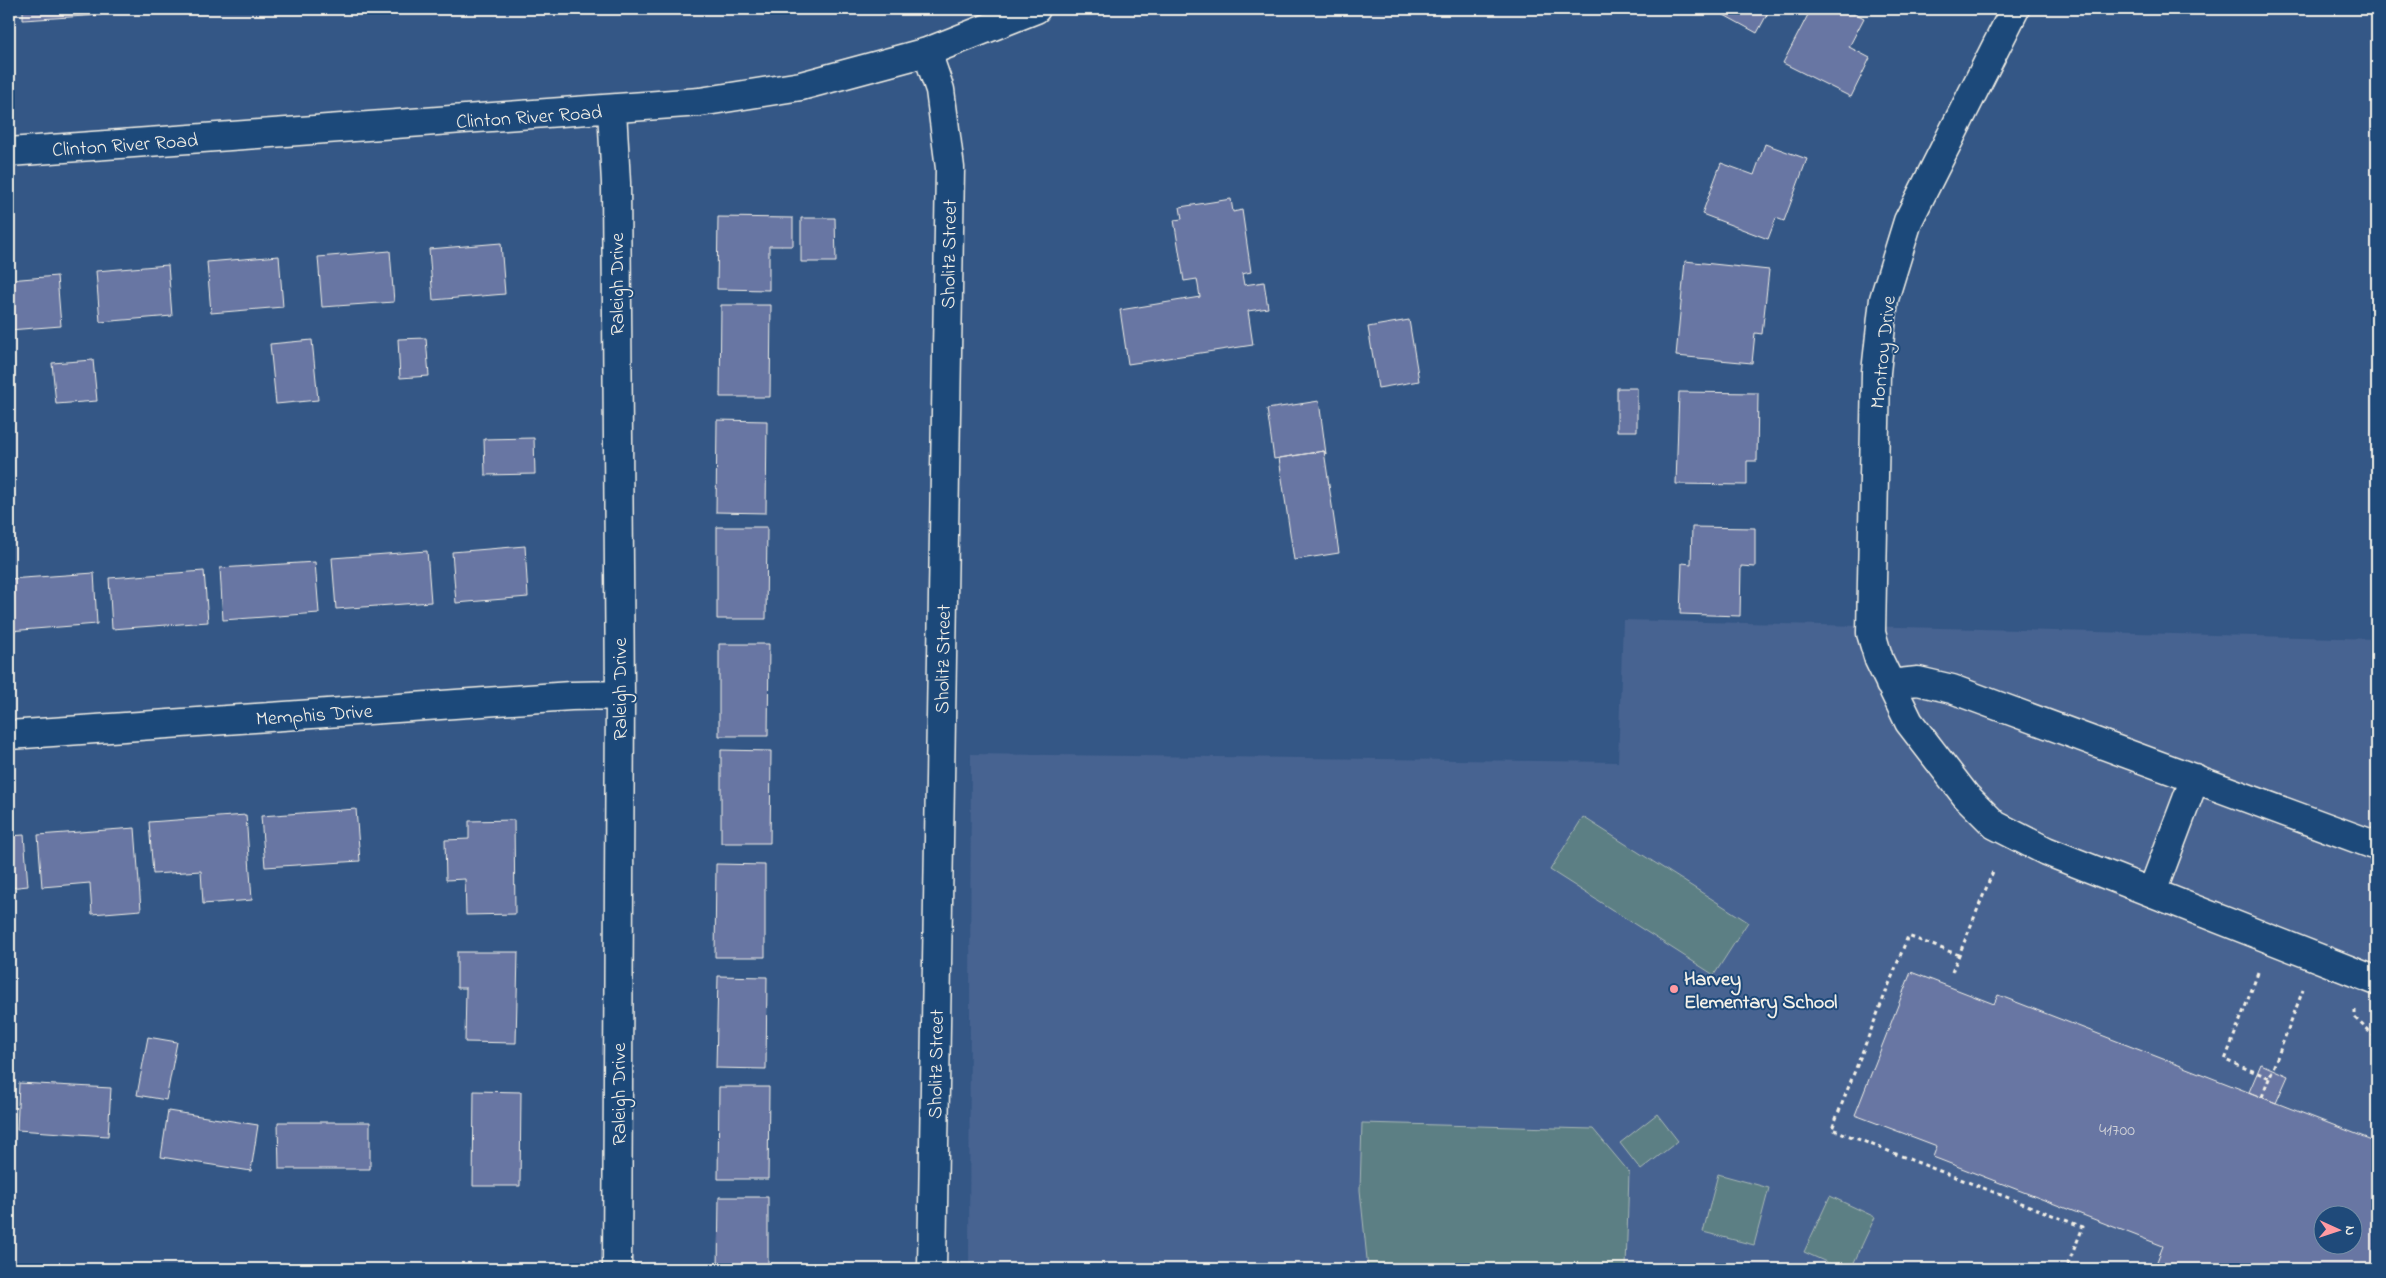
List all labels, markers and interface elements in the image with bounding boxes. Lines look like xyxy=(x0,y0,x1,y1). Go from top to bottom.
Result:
street label: Clinton River Road xyxy=(455,99,603,138)
street label: Clinton River Road xyxy=(51,127,199,166)
street label: Sholitz Street xyxy=(935,199,966,309)
street label: Raleigh Drive xyxy=(604,233,634,335)
street label: Montroy Drive xyxy=(1864,294,1905,410)
street label: Sholitz Street xyxy=(929,604,960,714)
street label: Raleigh Drive xyxy=(607,638,637,740)
street label: Memphis Drive xyxy=(255,698,374,735)
place label: Harvey Elementary School xyxy=(1684,966,1837,1019)
marker: Harvey Elementary School xyxy=(1668,983,1680,995)
street label: Sholitz Street xyxy=(922,1009,953,1119)
street label: Raleigh Drive xyxy=(606,1043,636,1145)
house number: 41700 xyxy=(2099,1118,2135,1144)
north arrow xyxy=(2314,1206,2364,1256)
text: N xyxy=(2339,1225,2360,1236)

